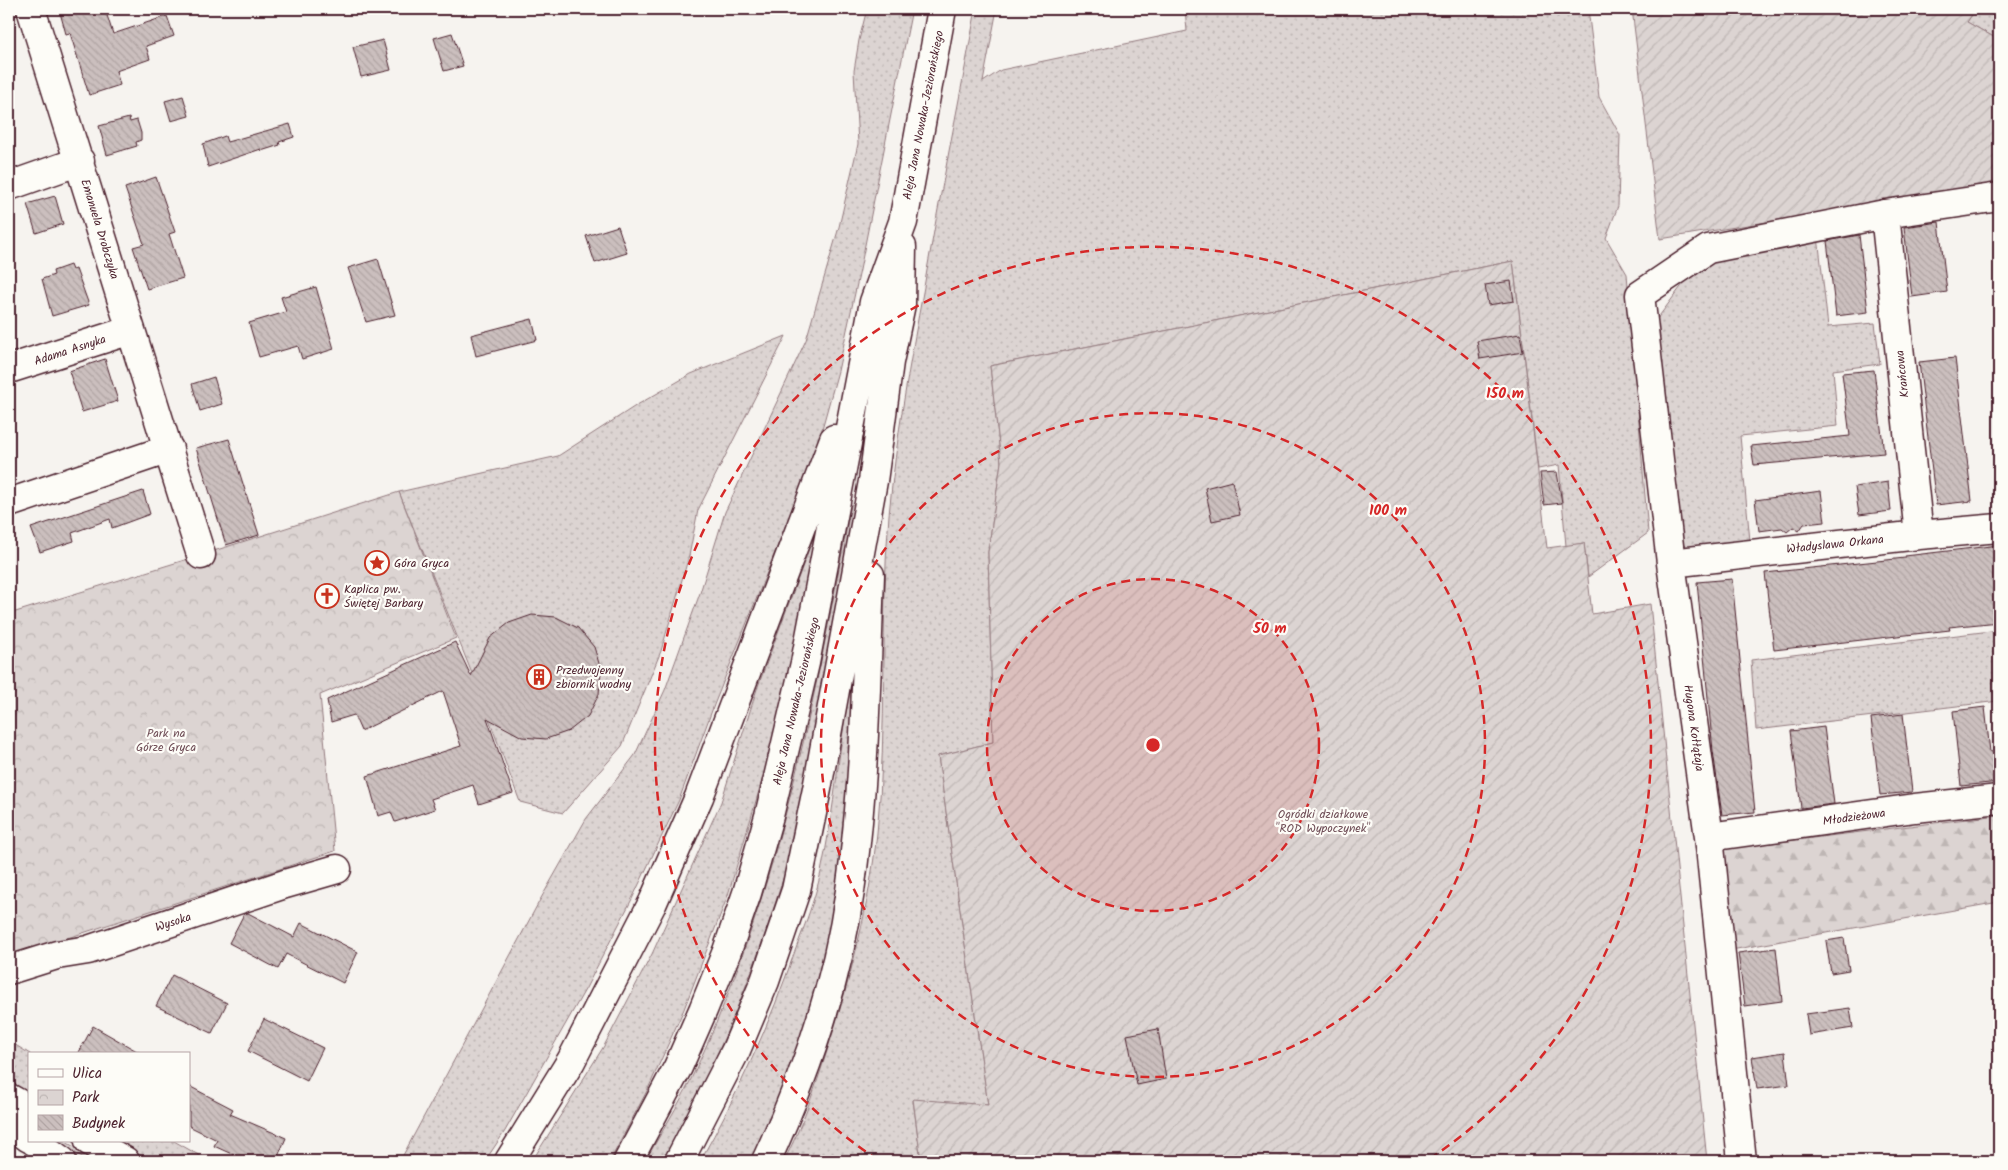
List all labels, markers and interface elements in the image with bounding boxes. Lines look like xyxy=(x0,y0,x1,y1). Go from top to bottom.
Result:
street label: Aleja Jana Nowaka-Jeziorańskiego xyxy=(898,29,949,201)
street label: Emanuela Drobczyka xyxy=(75,177,124,282)
street label: Adama Asnyka xyxy=(32,330,109,371)
street label: Krańcowa xyxy=(1891,349,1914,399)
text: 150 m xyxy=(1486,382,1524,406)
text: 100 m xyxy=(1369,499,1407,523)
street label: Władyslawa Orkana xyxy=(1785,530,1885,559)
place icon: Góra Gryca xyxy=(364,550,390,576)
place label: Góra Gryca xyxy=(394,554,449,573)
place label: Kaplica pw. Świętej Barbary xyxy=(344,580,424,613)
church icon: Kaplica pw. Świętej Barbary xyxy=(314,583,340,609)
street label: Aleja Jana Nowaka-Jeziorańskiego xyxy=(768,615,825,787)
text: 50 m xyxy=(1252,617,1287,641)
place label: Przedwojenny zbiornik wodny xyxy=(556,661,631,694)
building icon: Przedwojenny zbiornik wodny xyxy=(526,664,552,690)
street label: Hugona Kołłątaja xyxy=(1678,683,1709,773)
park label: Park na Górze Gryca xyxy=(136,724,196,757)
centre of rings xyxy=(1144,736,1162,754)
street label: Młodzieżowa xyxy=(1821,804,1887,831)
park label: Ogródki działkowe "ROD Wypoczynek" xyxy=(1276,805,1370,838)
street label: Wysoka xyxy=(153,908,194,937)
legend xyxy=(28,1052,190,1142)
text: Ulica xyxy=(72,1062,102,1086)
text: Park xyxy=(72,1086,100,1110)
text: Budynek xyxy=(72,1112,126,1136)

